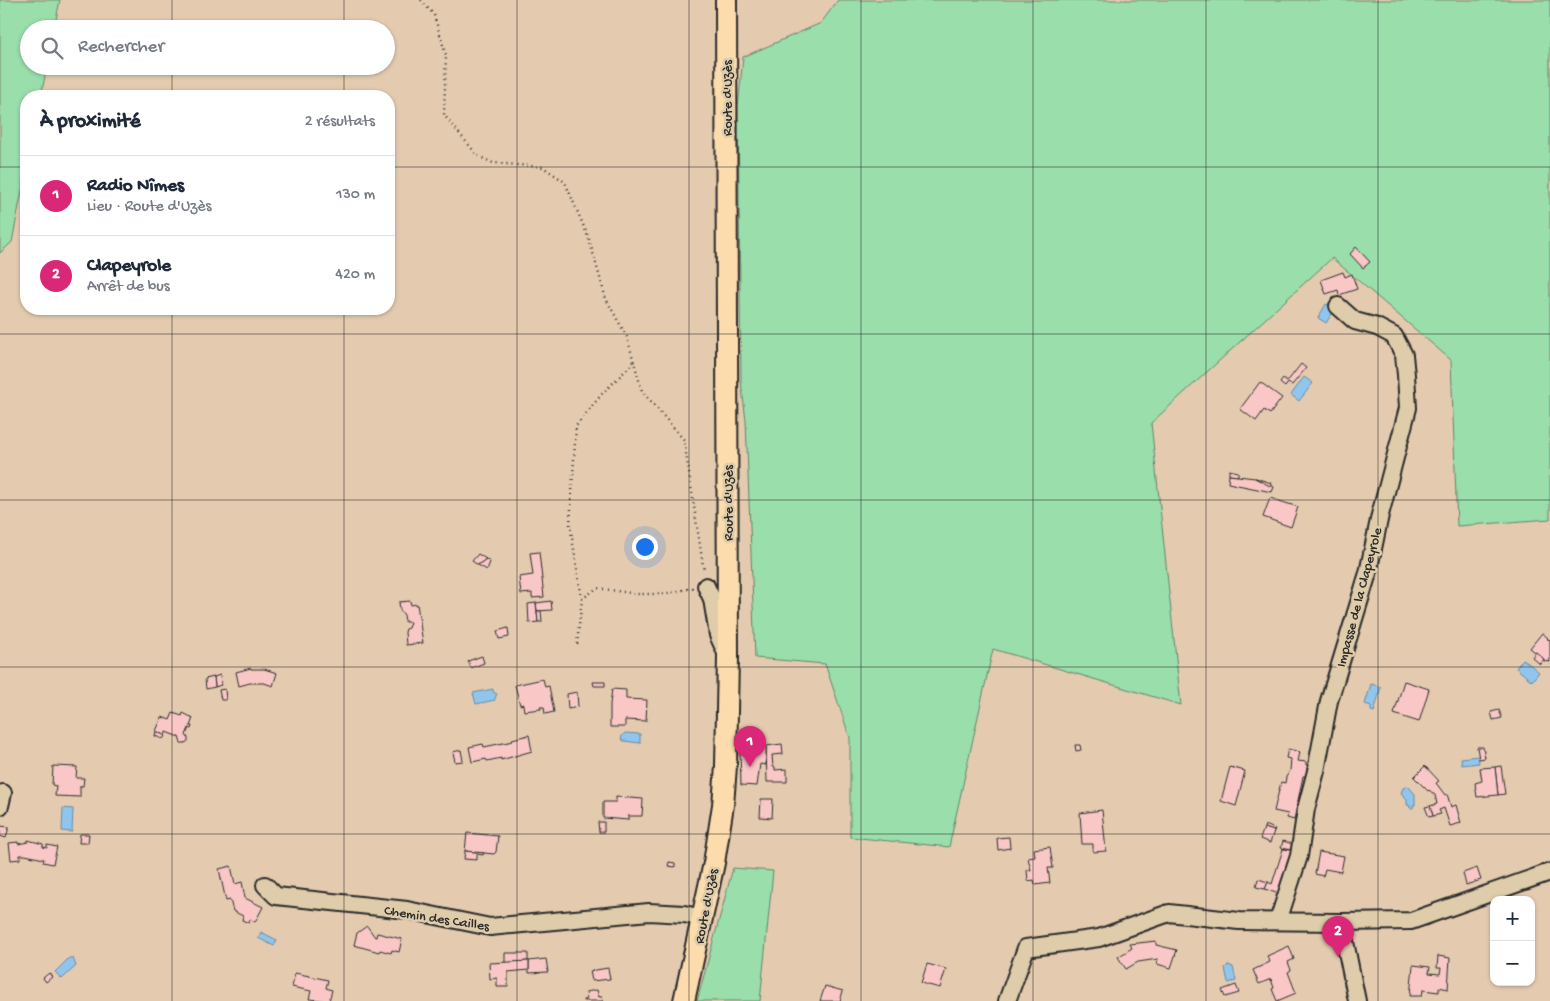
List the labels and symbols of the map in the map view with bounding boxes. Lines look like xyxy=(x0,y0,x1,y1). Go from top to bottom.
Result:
street label: Route d'Uzès xyxy=(720,59,737,136)
street label: Route d'Uzès xyxy=(721,464,738,541)
street label: Impasse de la Clapeyrole xyxy=(1334,525,1387,669)
your location xyxy=(632,534,658,560)
pin: 1 xyxy=(734,726,766,767)
street label: Route d'Uzès xyxy=(692,867,723,945)
street label: Chemin des Cailles xyxy=(383,903,491,936)
pin: 2 xyxy=(1322,916,1354,957)

